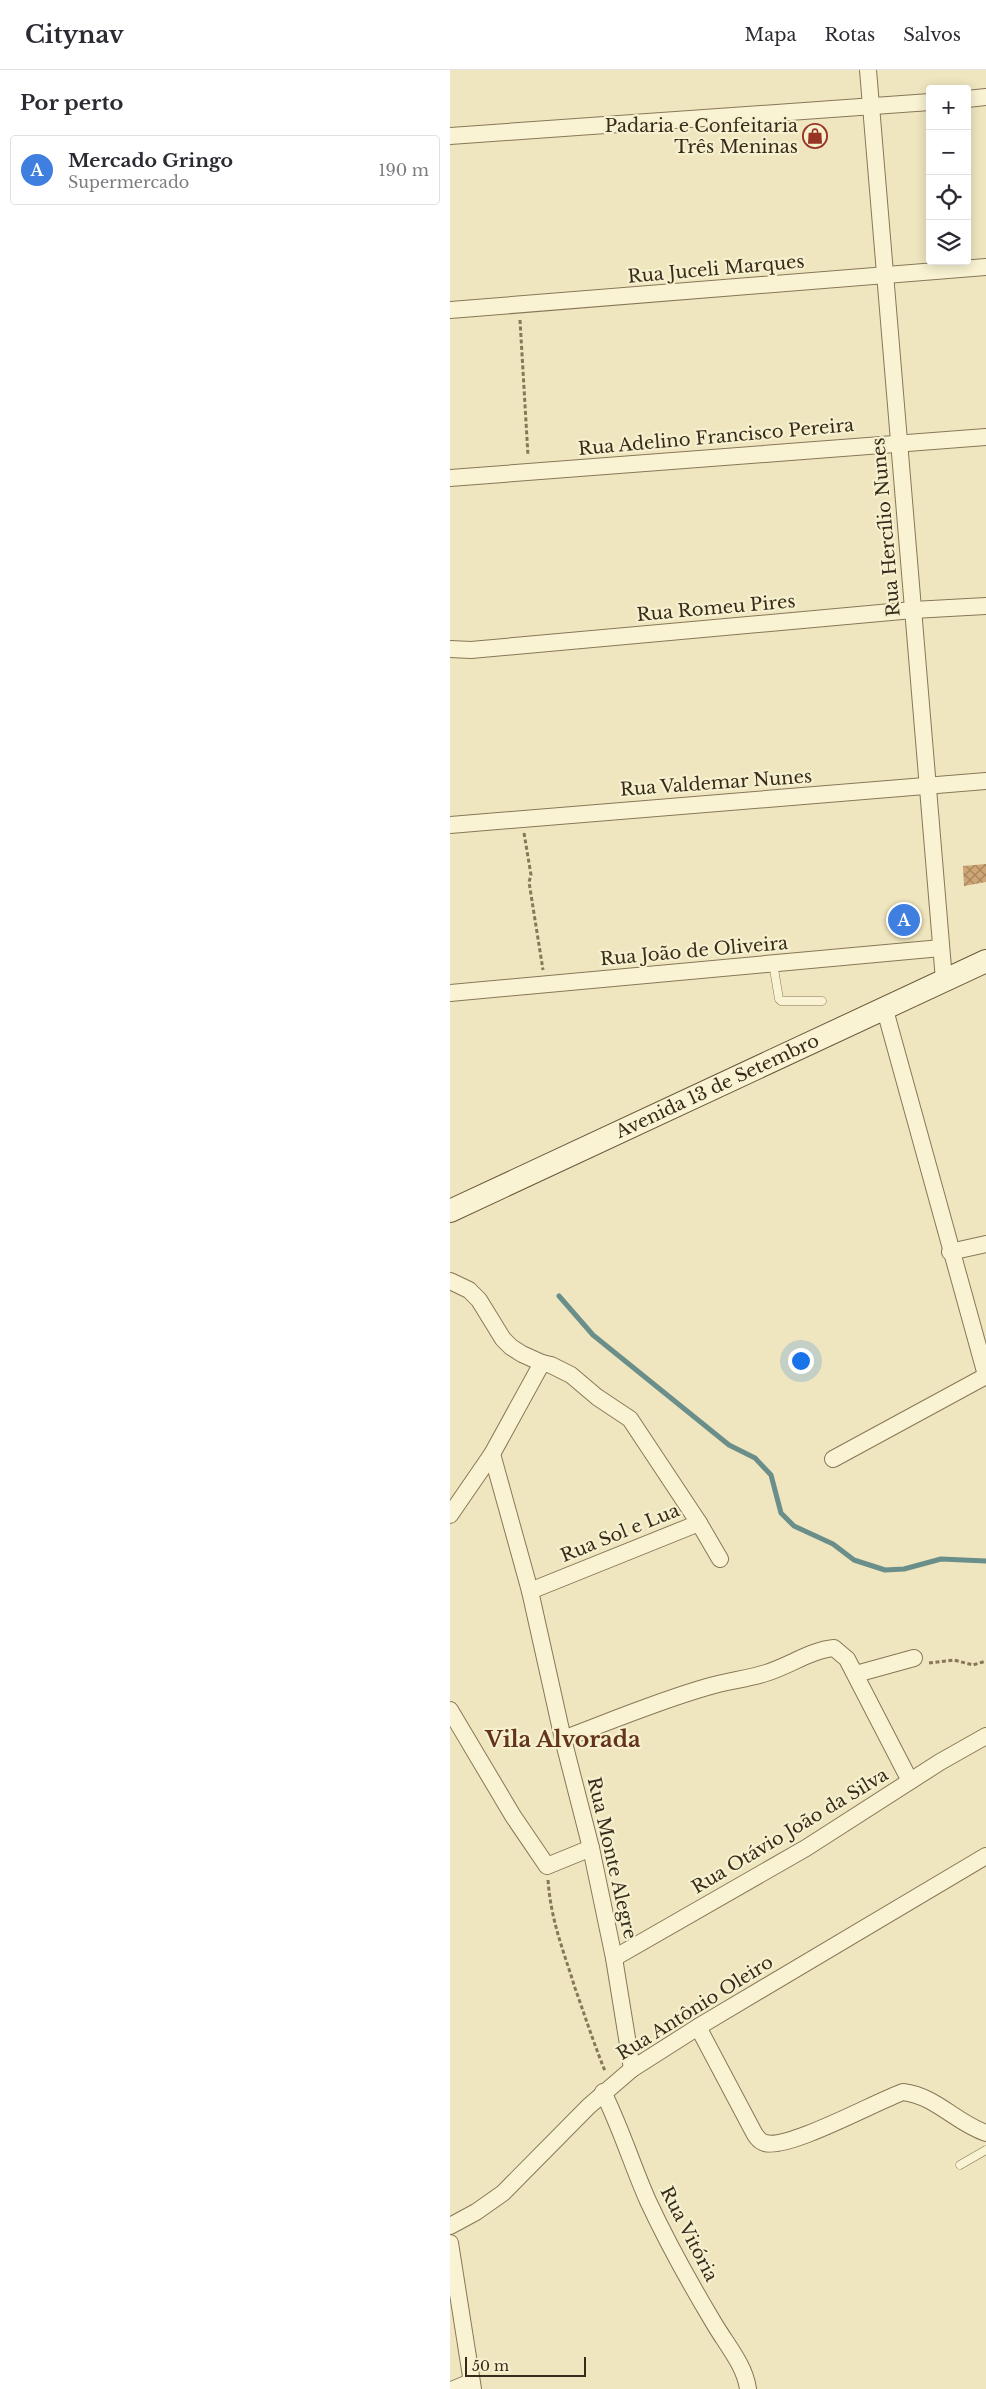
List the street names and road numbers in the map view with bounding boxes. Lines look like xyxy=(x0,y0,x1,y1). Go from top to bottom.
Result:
street label: Rua Juceli Marques xyxy=(627,250,805,288)
street label: Rua Adelino Francisco Pereira xyxy=(577,414,855,460)
street label: Rua Hercílio Nunes xyxy=(867,437,905,617)
street label: Rua Romeu Pires xyxy=(636,590,796,626)
street label: Rua Valdemar Nunes xyxy=(619,765,813,801)
street label: Rua João de Oliveira xyxy=(599,932,789,970)
street label: Avenida 13 de Setembro xyxy=(611,1029,822,1144)
street label: Rua Sol e Lua xyxy=(557,1499,683,1567)
street label: Rua Otávio João da Silva xyxy=(688,1764,892,1898)
street label: Rua Monte Alegre xyxy=(583,1775,641,1941)
street label: Rua Antônio Oleiro xyxy=(613,1951,777,2065)
street label: Rua Vitória xyxy=(656,2183,722,2285)

